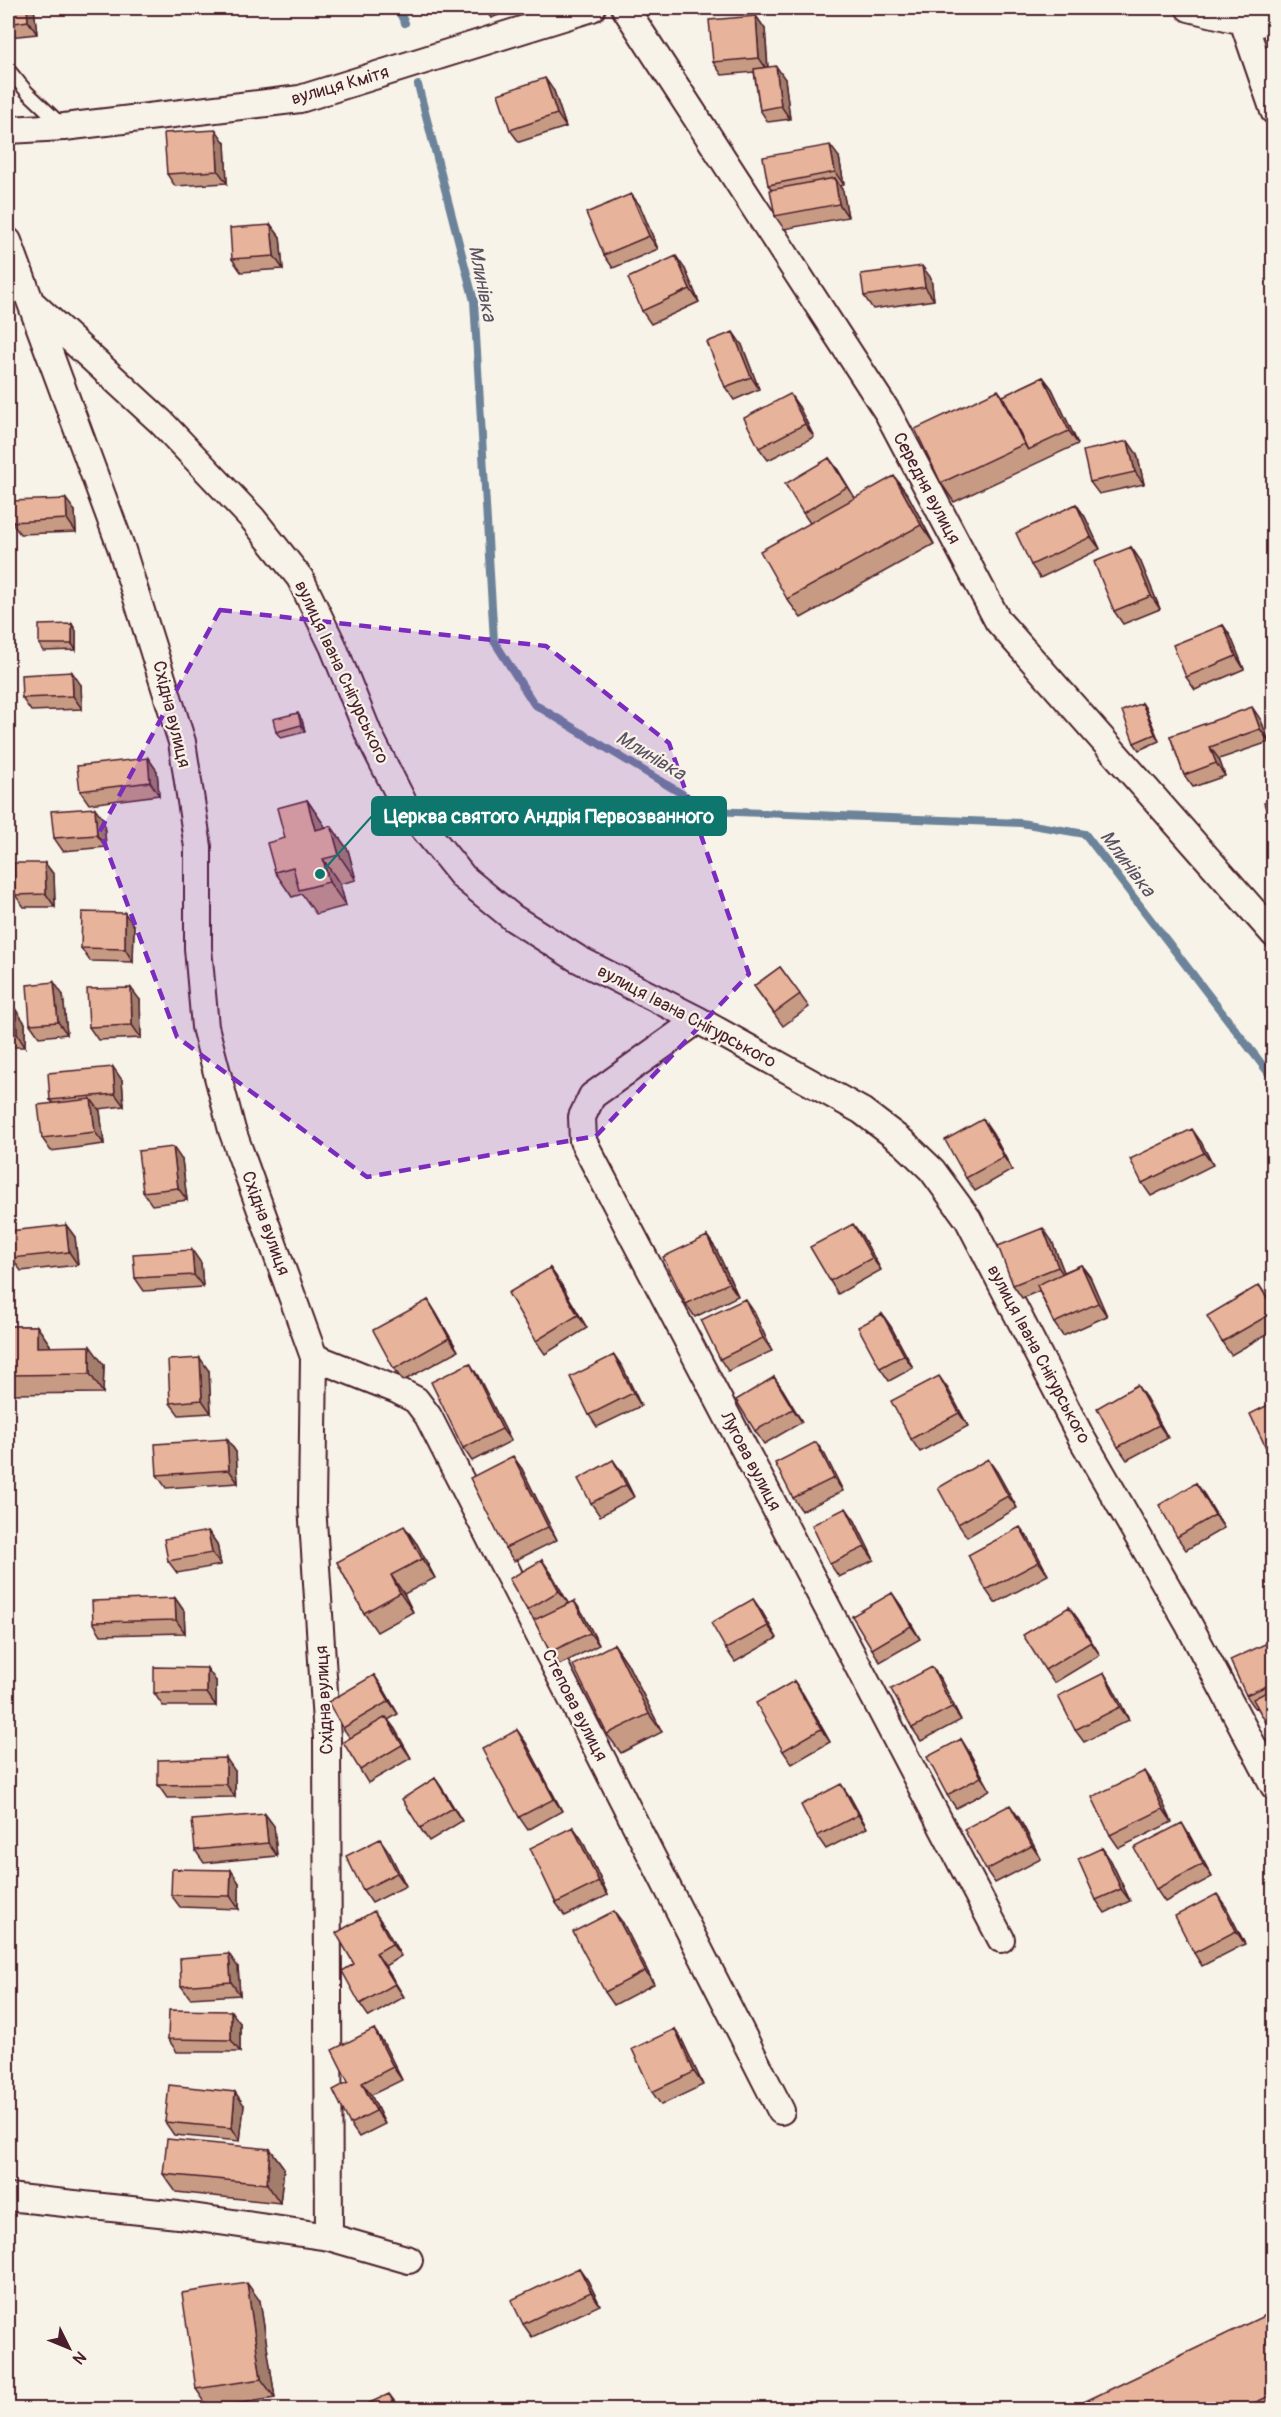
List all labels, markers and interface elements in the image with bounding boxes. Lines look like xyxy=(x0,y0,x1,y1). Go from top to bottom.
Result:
street label: вулиця Кмітя xyxy=(289,61,392,110)
water label: Млинівка xyxy=(463,243,502,325)
street label: Середня вулиця xyxy=(887,428,966,548)
street label: вулиця Івана Снігурського xyxy=(289,577,394,768)
street label: Східна вулиця xyxy=(147,658,196,770)
water label: Млинівка xyxy=(611,725,692,787)
callout: Церква святого Андрія Первозванного xyxy=(372,797,726,835)
text: Церква святого Андрія Первозванного xyxy=(384,804,714,829)
water label: Млинівка xyxy=(1094,825,1162,903)
street label: вулиця Івана Снігурського xyxy=(593,960,780,1073)
street label: Східна вулиця xyxy=(236,1168,295,1278)
street label: вулиця Івана Снігурського xyxy=(982,1261,1096,1448)
street label: Лугова вулиця xyxy=(714,1407,786,1515)
street label: Східна вулиця xyxy=(310,1645,339,1755)
street label: Степова вулиця xyxy=(536,1645,613,1765)
north arrow xyxy=(39,2318,99,2378)
text: N xyxy=(68,2347,90,2368)

